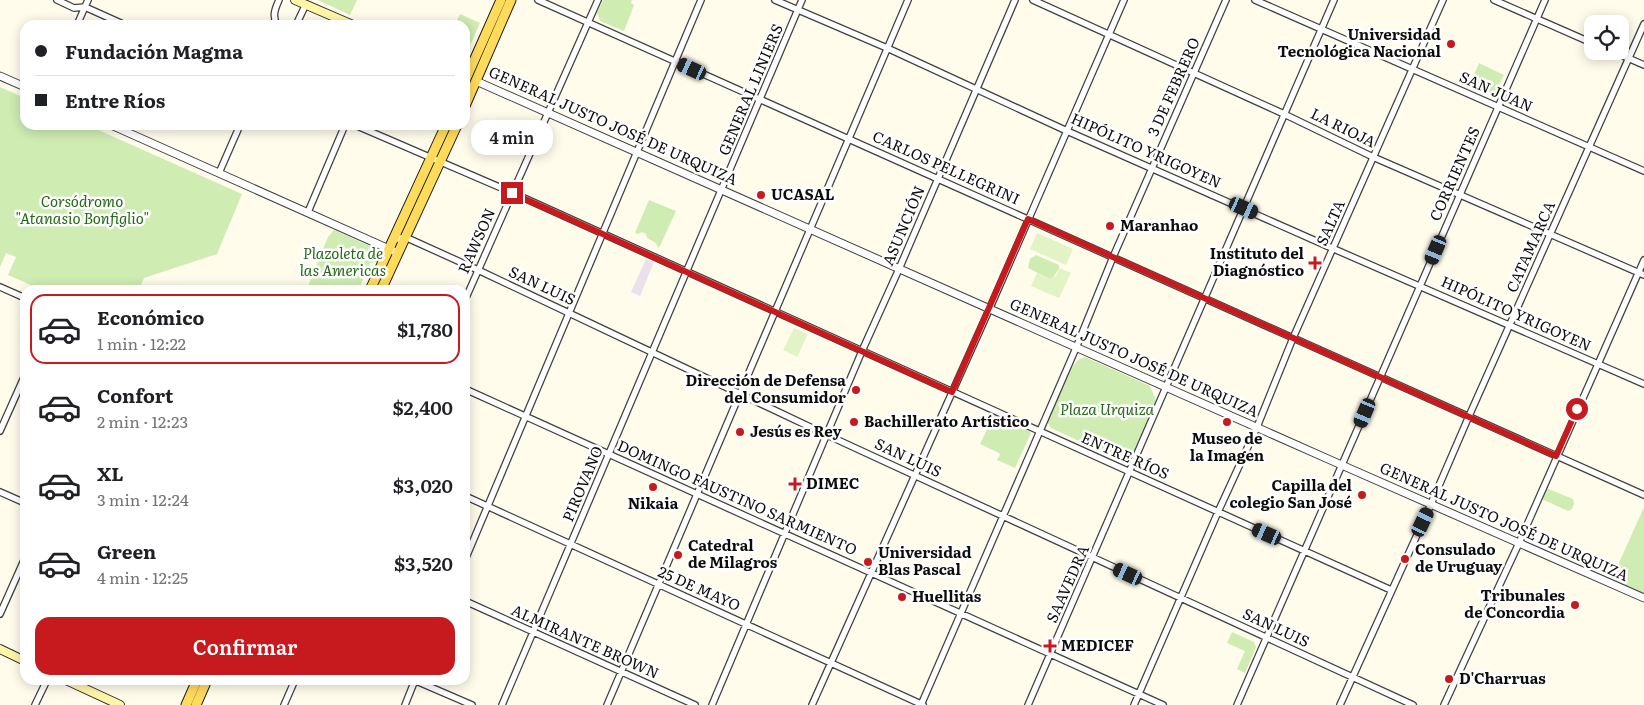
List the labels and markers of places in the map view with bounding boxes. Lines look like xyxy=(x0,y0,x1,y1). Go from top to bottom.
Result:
place label: Universidad Tecnológica Nacional xyxy=(1277,22,1442,62)
marker: Universidad Tecnológica Nacional xyxy=(1445,38,1457,50)
place label: UCASAL xyxy=(771,182,835,205)
marker: UCASAL xyxy=(755,189,767,201)
place label: Maranhao xyxy=(1120,213,1198,236)
marker: Maranhao xyxy=(1104,220,1116,232)
place label: Instituto del Diagnóstico xyxy=(1210,241,1305,281)
marker: Instituto del Diagnóstico xyxy=(1308,256,1322,270)
place label: Dirección de Defensa del Consumidor xyxy=(686,368,846,408)
marker: Dirección de Defensa del Consumidor xyxy=(850,384,862,396)
place label: Bachillerato Artístico xyxy=(864,409,1029,432)
marker: Bachillerato Artístico xyxy=(848,416,860,428)
marker: Museo de la Imagen xyxy=(1221,416,1233,428)
place label: Jesús es Rey xyxy=(750,419,843,442)
marker: Jesús es Rey xyxy=(734,426,746,438)
place label: Museo de la Imagen xyxy=(1190,426,1265,466)
place label: DIMEC xyxy=(806,471,859,494)
place label: Capilla del colegio San José xyxy=(1229,473,1353,513)
marker: DIMEC xyxy=(788,477,802,491)
marker: Nikaia xyxy=(647,481,659,493)
marker: Capilla del colegio San José xyxy=(1356,489,1368,501)
place label: Nikaia xyxy=(628,491,679,514)
place label: Catedral de Milagros xyxy=(688,533,778,573)
place label: Consulado de Uruguay xyxy=(1415,537,1503,577)
place label: Universidad Blas Pascal xyxy=(878,540,972,580)
marker: Catedral de Milagros xyxy=(672,549,684,561)
marker: Consulado de Uruguay xyxy=(1399,553,1411,565)
marker: Universidad Blas Pascal xyxy=(862,556,874,568)
place label: Tribunales de Concordia xyxy=(1464,583,1566,623)
place label: Huellitas xyxy=(912,584,982,607)
marker: Huellitas xyxy=(896,591,908,603)
marker: Tribunales de Concordia xyxy=(1569,599,1581,611)
place label: MEDICEF xyxy=(1061,633,1134,656)
marker: MEDICEF xyxy=(1043,639,1057,653)
place label: D'Charruas xyxy=(1459,666,1546,689)
marker: D'Charruas xyxy=(1443,673,1455,685)

